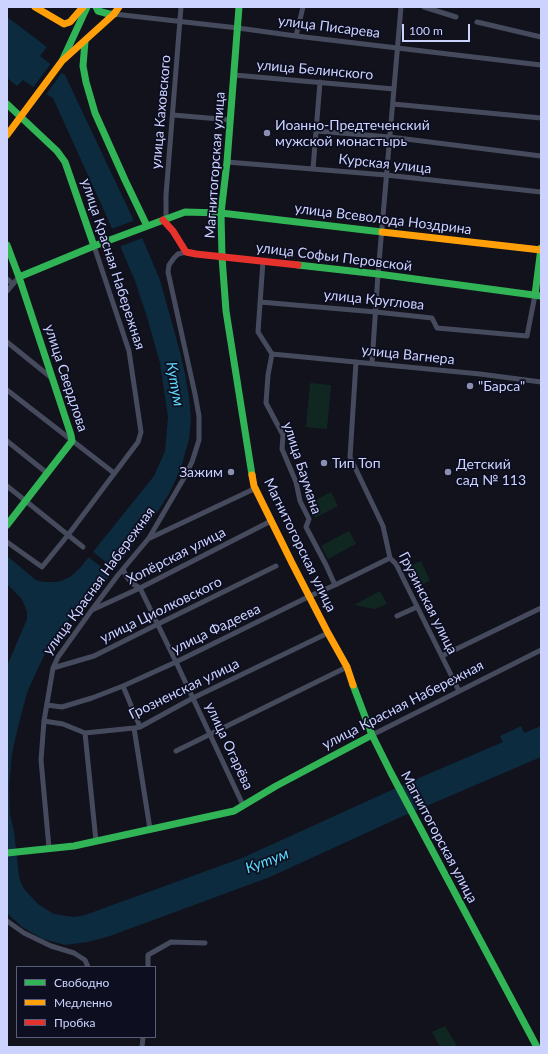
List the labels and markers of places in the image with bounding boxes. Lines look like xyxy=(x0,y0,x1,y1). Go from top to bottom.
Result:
place label: Иоанно-Предтеченский мужской монастырь xyxy=(275,117,430,150)
marker: Иоанно-Предтеченский мужской монастырь xyxy=(262,128,272,138)
place label: "Барса" xyxy=(478,378,525,394)
marker: "Барса" xyxy=(465,381,475,391)
place label: Тип Топ xyxy=(332,455,381,471)
place label: Детский сад № 113 xyxy=(456,456,526,488)
marker: Тип Топ xyxy=(319,458,329,468)
place label: Зажим xyxy=(179,464,223,480)
marker: Зажим xyxy=(226,467,236,477)
marker: Детский сад № 113 xyxy=(443,467,453,477)

